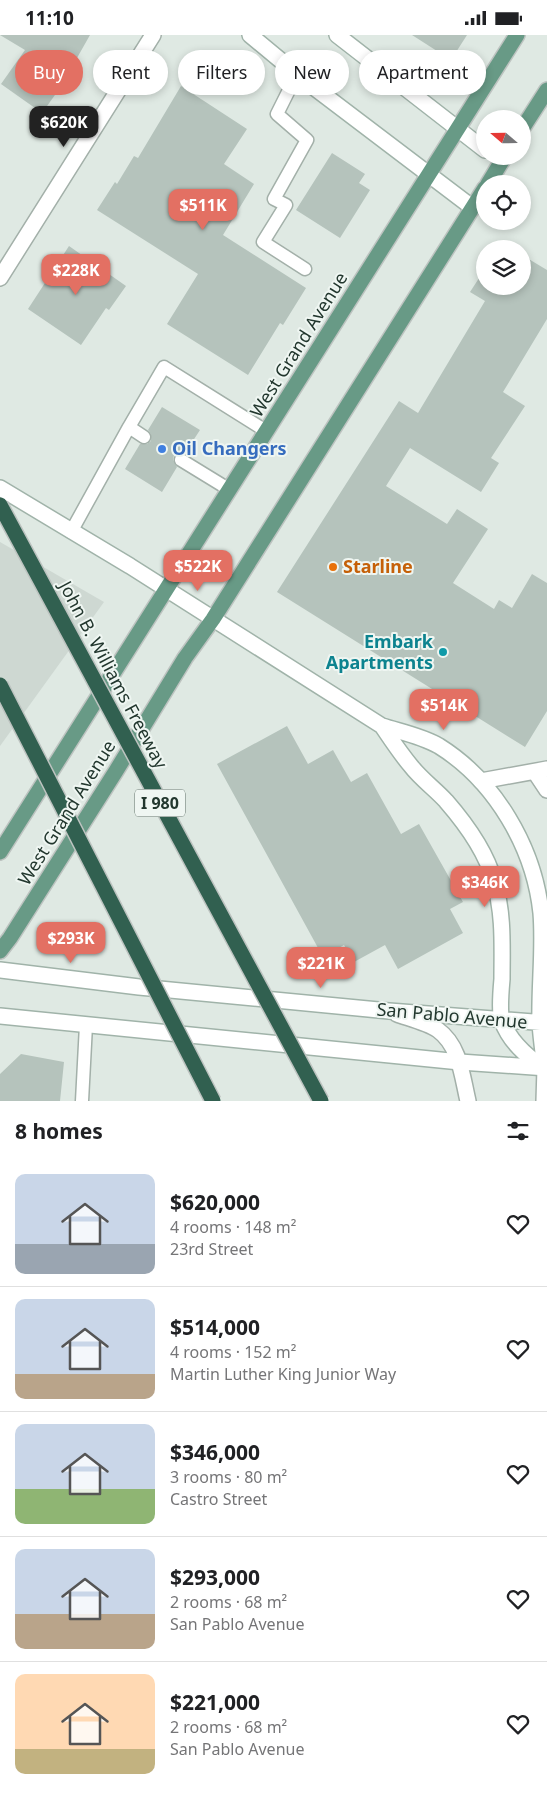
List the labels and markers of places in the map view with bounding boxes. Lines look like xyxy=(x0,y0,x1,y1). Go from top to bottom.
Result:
pin: $620K xyxy=(29,105,99,148)
pin: $511K xyxy=(168,189,238,231)
pin: $228K xyxy=(41,253,111,296)
place label: Oil Changers xyxy=(172,436,287,460)
marker: Oil Changers xyxy=(156,443,168,455)
pin: $522K xyxy=(163,549,233,592)
place label: Starline xyxy=(343,554,413,578)
marker: Starline xyxy=(327,561,339,573)
place label: Embark Apartments xyxy=(326,629,434,674)
marker: Embark Apartments xyxy=(437,646,449,658)
pin: $514K xyxy=(409,689,479,731)
pin: $346K xyxy=(450,865,520,908)
pin: $293K xyxy=(36,921,106,964)
pin: $221K xyxy=(286,947,356,989)

